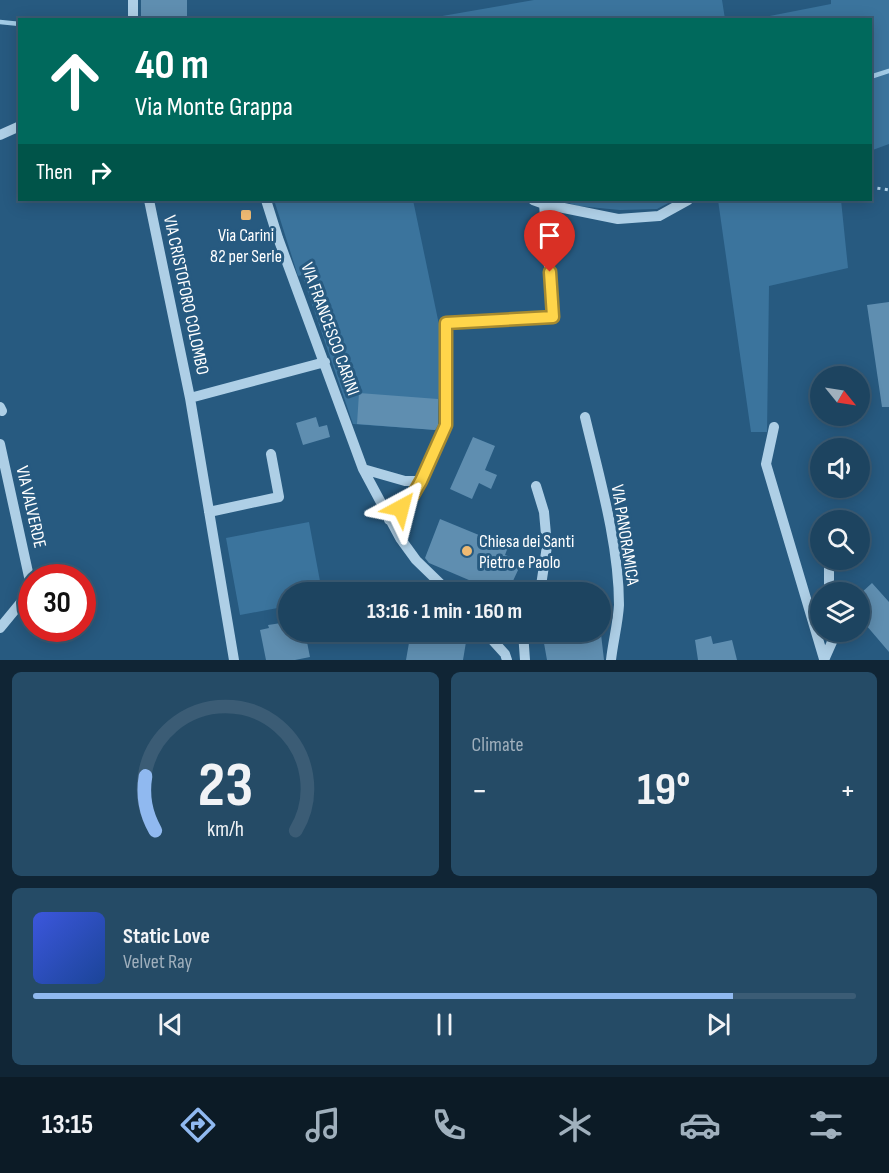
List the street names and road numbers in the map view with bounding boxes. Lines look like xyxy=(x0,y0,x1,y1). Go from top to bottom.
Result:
street label: VIA CRISTOFORO COLOMBO xyxy=(159,213,213,377)
street label: VIA FRANCESCO CARINI xyxy=(296,260,364,398)
street label: VIA VALVERDE xyxy=(11,464,51,550)
street label: VIA PANORAMICA xyxy=(607,483,643,587)

